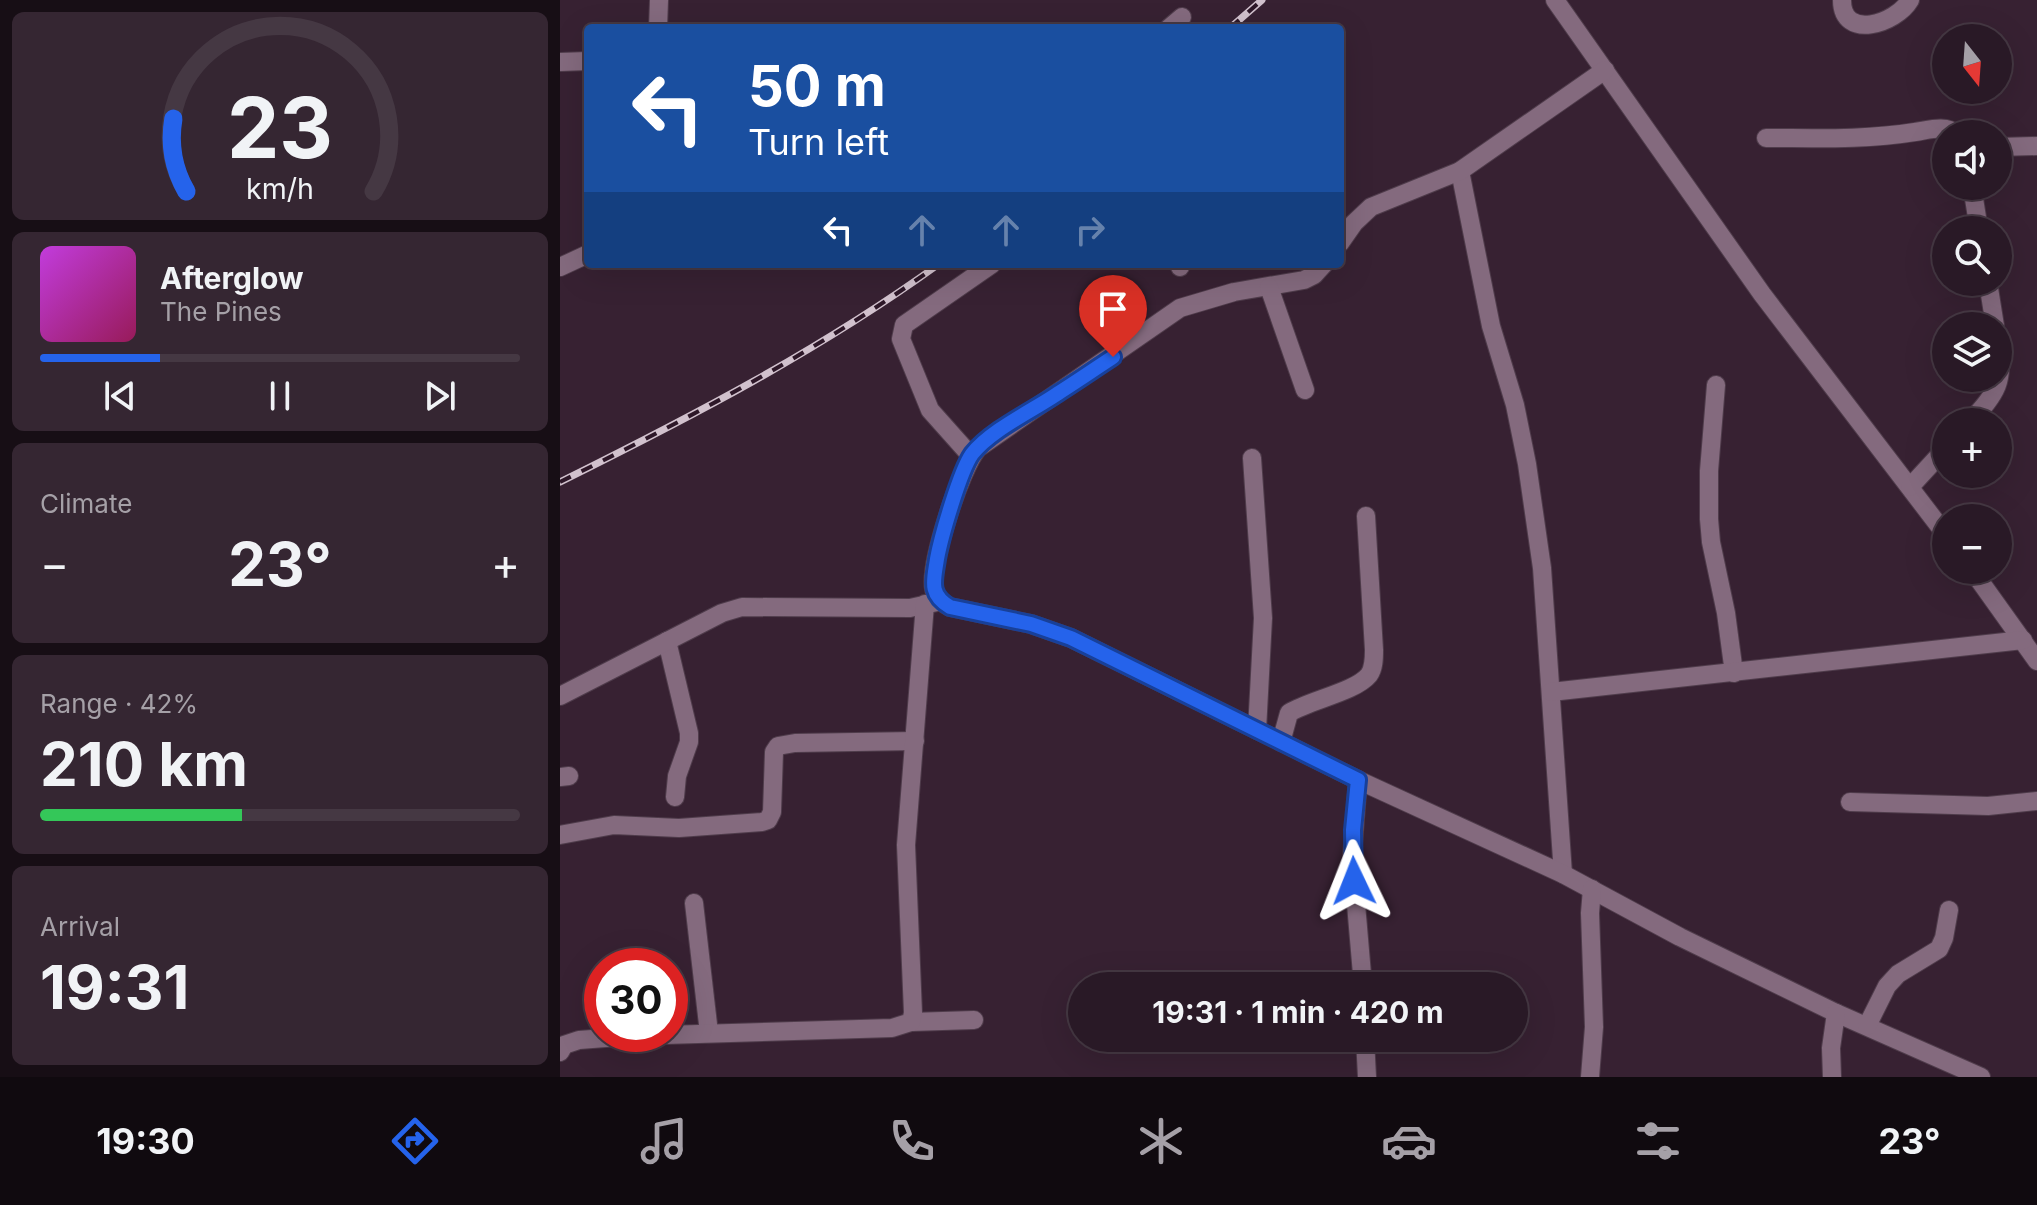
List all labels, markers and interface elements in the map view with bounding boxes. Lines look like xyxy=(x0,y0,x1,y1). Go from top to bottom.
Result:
north arrow xyxy=(1932,24,2012,104)
map controls xyxy=(1932,24,2012,584)
text: 50 m xyxy=(748,52,886,120)
icon: left xyxy=(616,56,720,160)
text: 23 xyxy=(227,77,333,178)
text: Turn left xyxy=(748,120,889,164)
button: sound xyxy=(1932,120,2012,200)
text: km/h xyxy=(246,171,314,206)
icon: left xyxy=(816,208,860,252)
icon: ahead xyxy=(900,208,944,252)
icon: ahead xyxy=(984,208,1028,252)
icon: right xyxy=(1068,208,1112,252)
button: search xyxy=(1932,216,2012,296)
text: Afterglow xyxy=(160,260,304,296)
pin xyxy=(1079,275,1147,357)
icon: arrive xyxy=(1091,287,1135,331)
text: The Pines xyxy=(160,296,282,327)
button: layers xyxy=(1932,312,2012,392)
icon: previous xyxy=(98,374,142,418)
icon: pause xyxy=(258,374,302,418)
icon: next xyxy=(418,374,462,418)
button: + xyxy=(1932,408,2012,488)
text: Climate xyxy=(40,488,132,519)
button: − xyxy=(1932,504,2012,584)
text: 23° xyxy=(228,528,332,600)
text: − xyxy=(40,537,69,591)
text: + xyxy=(491,537,520,591)
text: Range · 42% xyxy=(40,688,198,719)
text: 210 km xyxy=(40,728,248,800)
position arrow xyxy=(1312,839,1396,923)
text: Arrival xyxy=(40,911,120,942)
speed limit sign: 30 xyxy=(584,948,688,1052)
text: 19:31 xyxy=(40,951,189,1023)
text: 19:31 · 1 min · 420 m xyxy=(1152,994,1444,1030)
icon: directions xyxy=(387,1113,443,1169)
icon: music xyxy=(636,1113,692,1169)
icon: phone xyxy=(884,1113,940,1169)
icon: climate xyxy=(1133,1113,1189,1169)
icon: car xyxy=(1381,1113,1437,1169)
icon: filters xyxy=(1630,1113,1686,1169)
text: 19:30 xyxy=(96,1119,195,1163)
text: 23° xyxy=(1878,1119,1941,1163)

